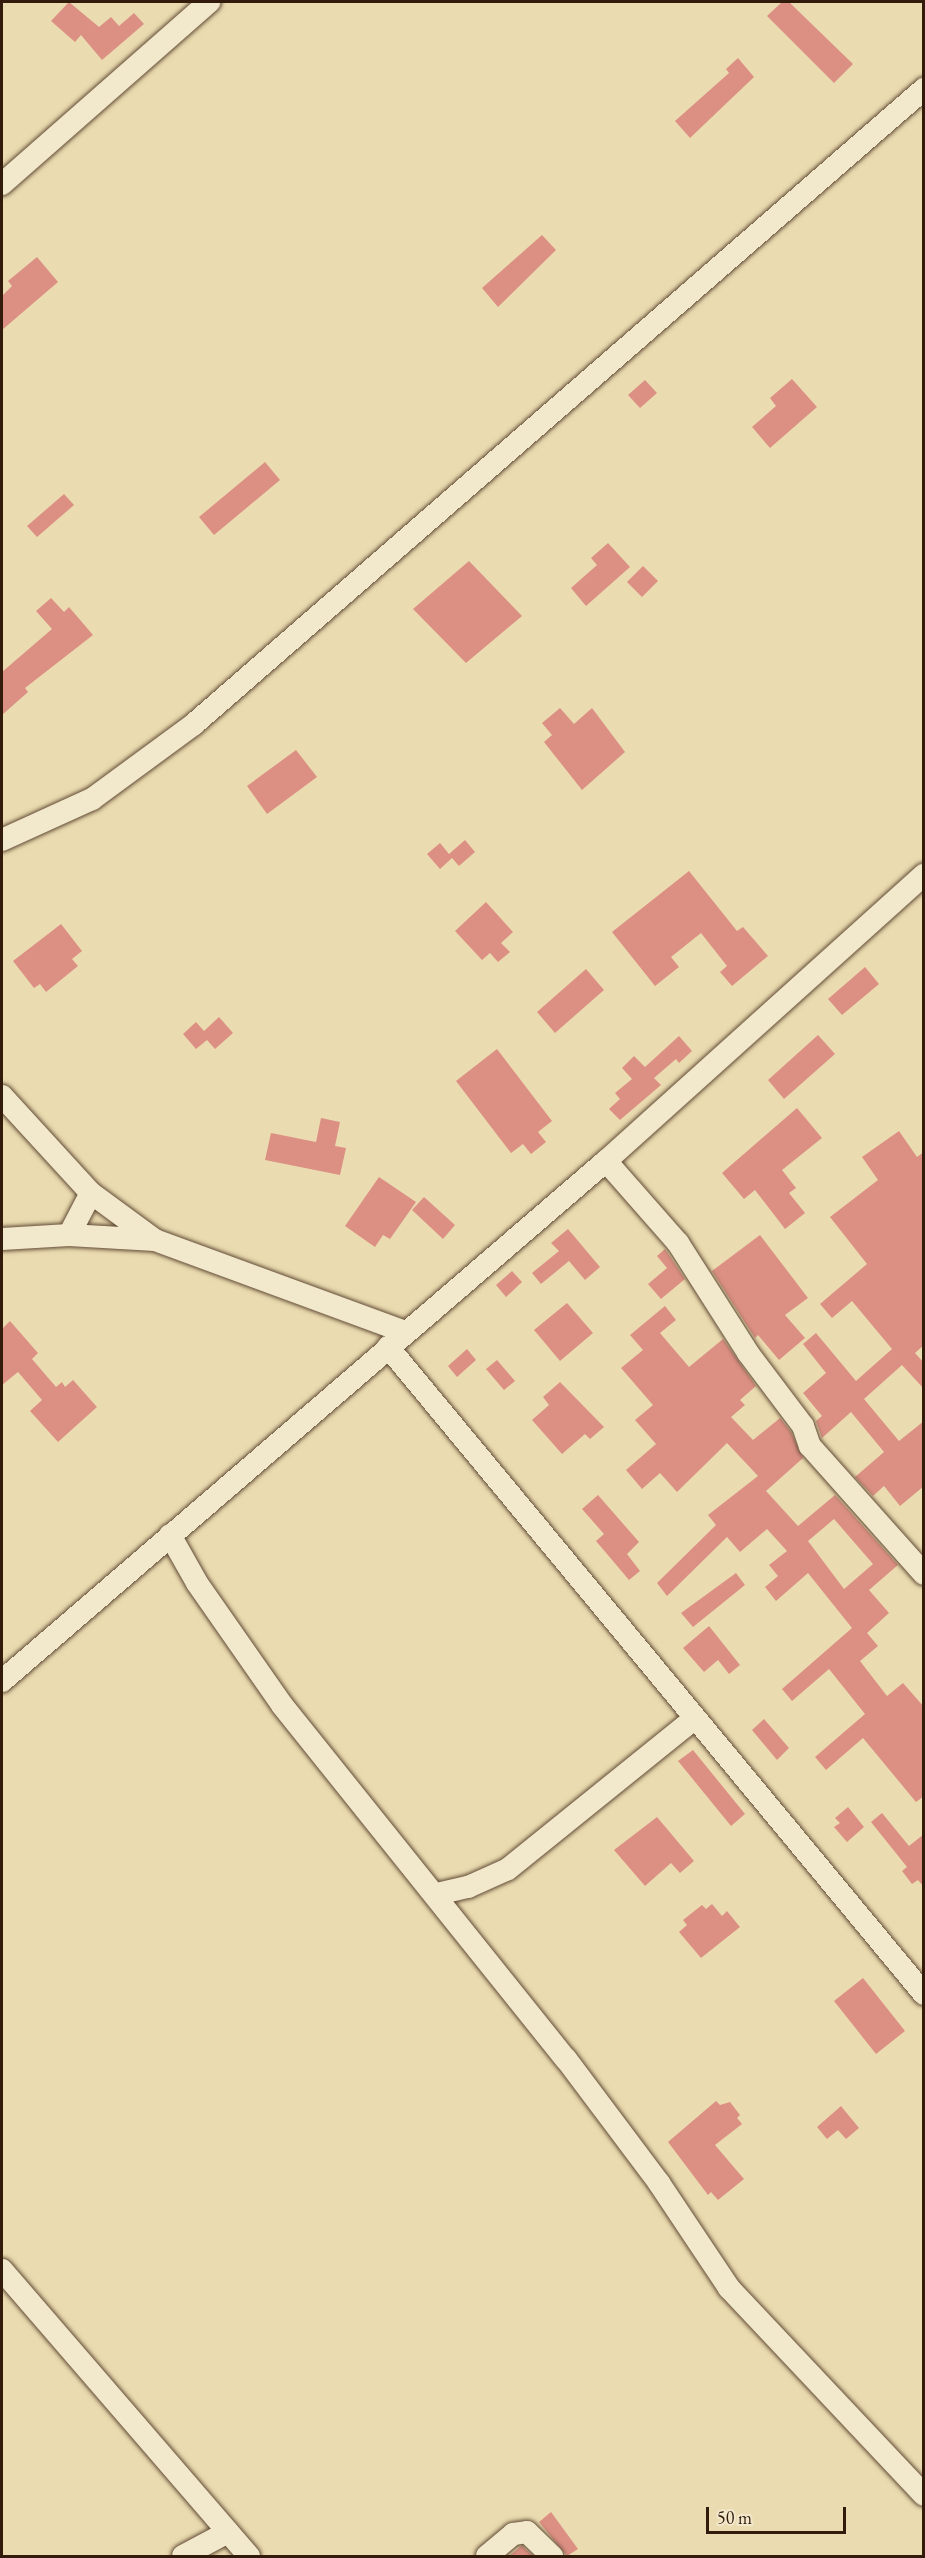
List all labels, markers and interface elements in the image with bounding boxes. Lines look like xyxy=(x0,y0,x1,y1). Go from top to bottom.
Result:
scale bar xyxy=(709,2495,848,2533)
text: 50 m xyxy=(717,2506,752,2529)

